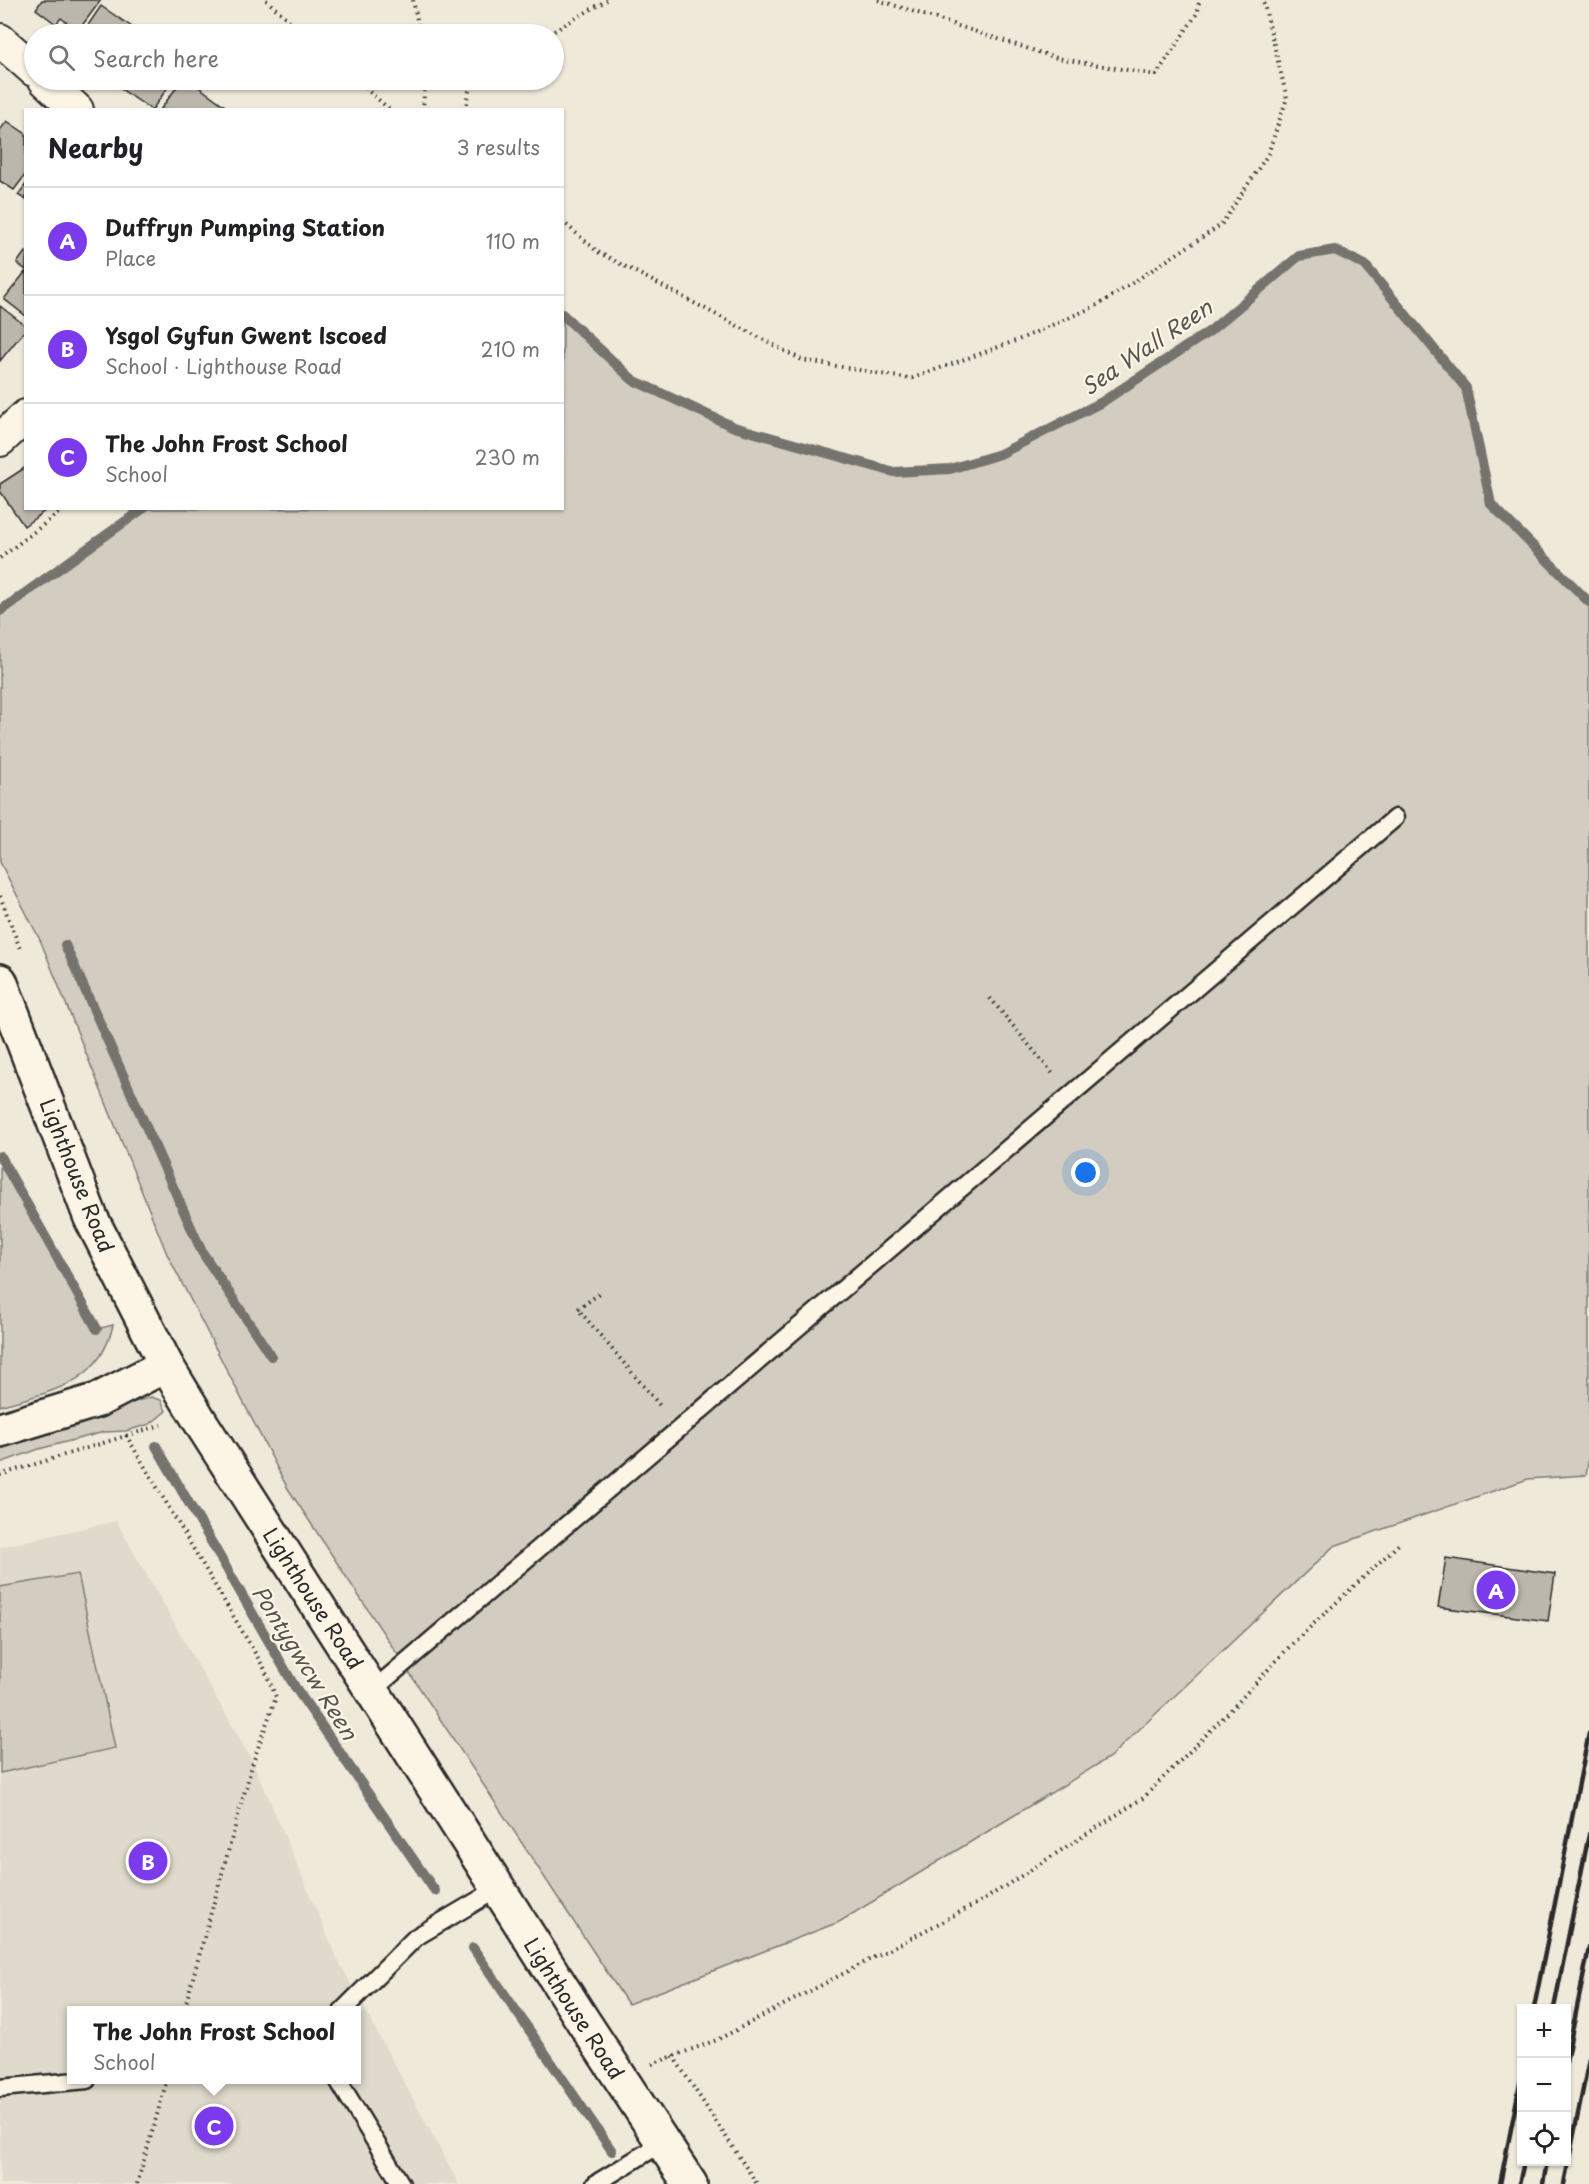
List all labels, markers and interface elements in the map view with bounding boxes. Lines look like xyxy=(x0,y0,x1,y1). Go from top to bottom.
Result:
search box xyxy=(24,24,564,90)
icon: search xyxy=(45,41,78,74)
text: Search here xyxy=(93,41,219,74)
text: Nearby xyxy=(48,128,143,167)
text: 3 results xyxy=(457,132,540,162)
text: Duffryn Pumping Station xyxy=(105,210,385,243)
text: A xyxy=(60,226,75,256)
text: 110 m xyxy=(486,226,540,256)
text: Place xyxy=(105,243,156,273)
water label: Sea Wall Reen xyxy=(1074,289,1219,402)
text: Ysgol Gyfun Gwent Iscoed xyxy=(105,318,387,351)
text: B xyxy=(61,334,74,364)
text: 210 m xyxy=(481,334,540,364)
text: School · Lighthouse Road xyxy=(105,351,342,381)
text: The John Frost School xyxy=(105,426,348,459)
text: C xyxy=(60,442,75,472)
text: 230 m xyxy=(475,442,540,472)
text: School xyxy=(105,459,168,489)
street label: Lighthouse Road xyxy=(32,1093,124,1257)
your location xyxy=(1071,1158,1100,1187)
street label: Lighthouse Road xyxy=(256,1521,372,1675)
pin: A xyxy=(1476,1568,1516,1612)
water label: Pontygwcw Reen xyxy=(245,1578,367,1747)
pin: B xyxy=(128,1838,168,1884)
street label: Lighthouse Road xyxy=(517,1931,633,2085)
map controls xyxy=(1517,2004,1571,2166)
button: + xyxy=(1517,2004,1571,2058)
popup xyxy=(67,2006,361,2084)
text: The John Frost School xyxy=(93,2014,335,2047)
text: School xyxy=(93,2047,156,2077)
button: − xyxy=(1517,2058,1571,2112)
pin: C xyxy=(194,2104,234,2148)
button: locate xyxy=(1517,2112,1571,2166)

